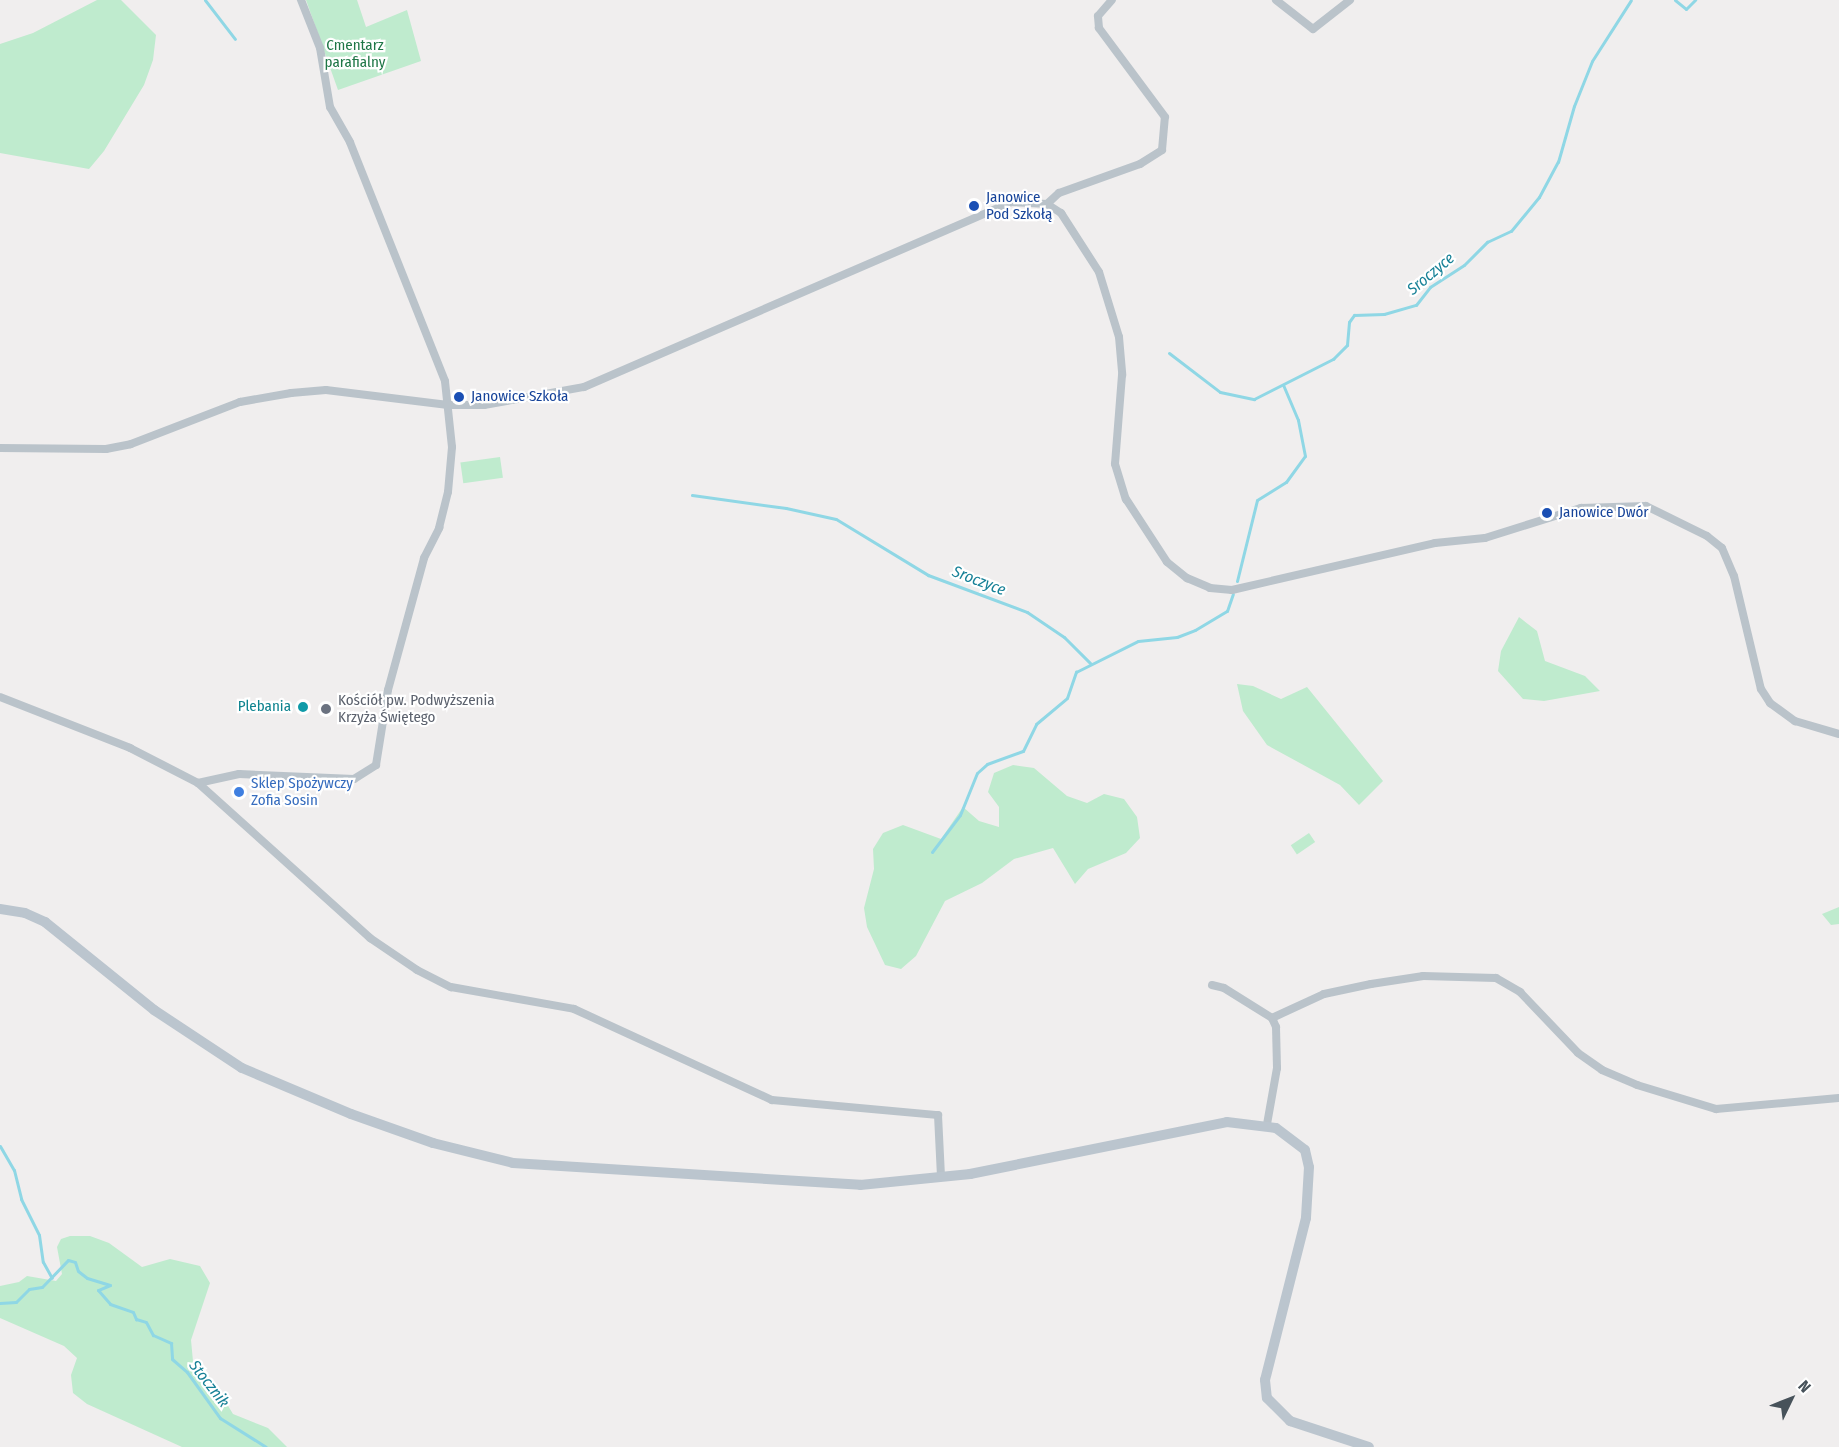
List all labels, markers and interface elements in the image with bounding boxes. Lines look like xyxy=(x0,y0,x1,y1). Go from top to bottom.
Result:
park label: Cmentarz parafialny xyxy=(325,36,385,71)
place label: Janowice Pod Szkołą xyxy=(986,188,1052,223)
marker: Janowice Pod Szkołą xyxy=(967,199,981,213)
water label: Sroczyce xyxy=(1404,249,1458,299)
place label: Janowice Szkoła xyxy=(471,388,568,406)
marker: Janowice Szkoła xyxy=(452,390,466,404)
place label: Janowice Dwór xyxy=(1559,504,1649,522)
marker: Janowice Dwór xyxy=(1540,506,1554,520)
water label: Sroczyce xyxy=(950,562,1008,600)
place label: Kościół pw. Podwyższenia Krzyża Świętego xyxy=(338,691,495,726)
place label: Plebania xyxy=(238,698,291,716)
marker: Plebania xyxy=(296,700,310,714)
marker: Kościół pw. Podwyższenia Krzyża Świętego xyxy=(319,702,333,716)
place label: Sklep Spożywczy Zofia Sosin xyxy=(251,774,353,809)
marker: Sklep Spożywczy Zofia Sosin xyxy=(232,785,246,799)
water label: Stocznik xyxy=(185,1357,233,1411)
north arrow xyxy=(1761,1369,1821,1429)
text: N xyxy=(1794,1376,1815,1396)

